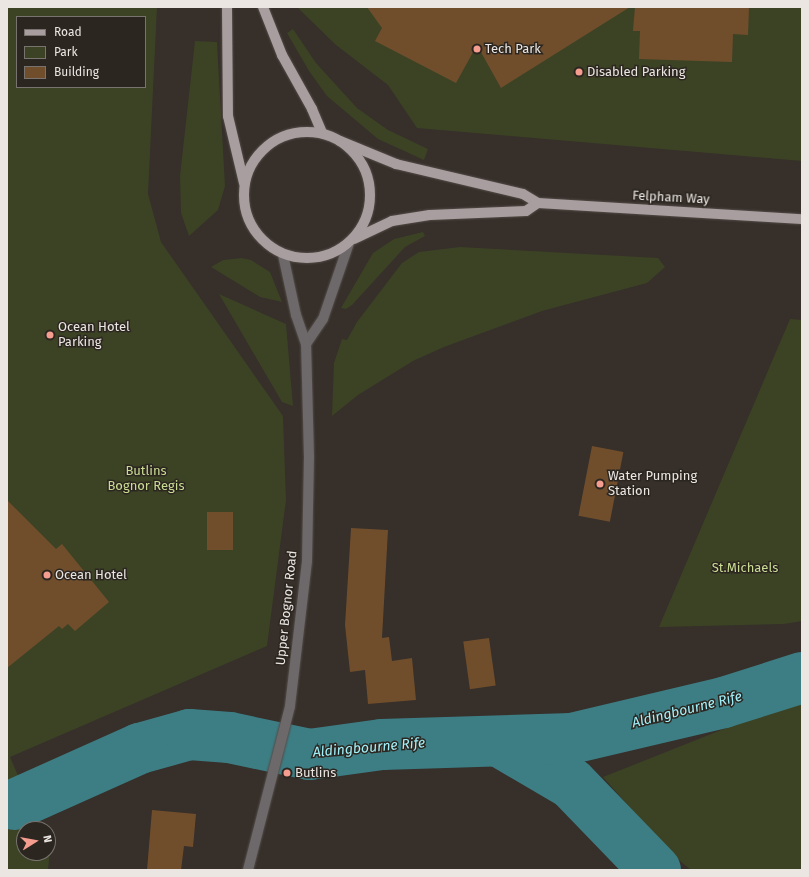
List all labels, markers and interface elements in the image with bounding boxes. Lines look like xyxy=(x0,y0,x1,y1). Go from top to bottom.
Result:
legend xyxy=(16,16,146,88)
text: Road xyxy=(54,25,82,39)
place label: Tech Park xyxy=(485,41,541,57)
marker: Tech Park xyxy=(472,44,482,54)
text: Park xyxy=(54,45,78,59)
place label: Disabled Parking xyxy=(587,64,685,80)
text: Building xyxy=(54,65,99,79)
marker: Disabled Parking xyxy=(574,67,584,77)
street label: Felpham Way xyxy=(632,188,710,208)
place label: Ocean Hotel Parking xyxy=(58,320,130,351)
marker: Ocean Hotel Parking xyxy=(45,330,55,340)
park label: Butlins Bognor Regis xyxy=(107,464,185,495)
place label: Water Pumping Station xyxy=(608,469,697,500)
marker: Water Pumping Station xyxy=(595,479,605,489)
street label: Upper Bognor Road xyxy=(273,550,301,666)
park label: St.Michaels xyxy=(712,560,778,576)
place label: Ocean Hotel xyxy=(55,567,127,583)
marker: Ocean Hotel xyxy=(42,570,52,580)
water label: Aldingbourne Rife xyxy=(630,688,744,732)
water label: Aldingbourne Rife xyxy=(312,735,426,761)
place label: Butlins xyxy=(295,765,336,781)
marker: Butlins xyxy=(282,768,292,778)
north arrow xyxy=(16,821,56,861)
text: N xyxy=(40,834,54,844)

